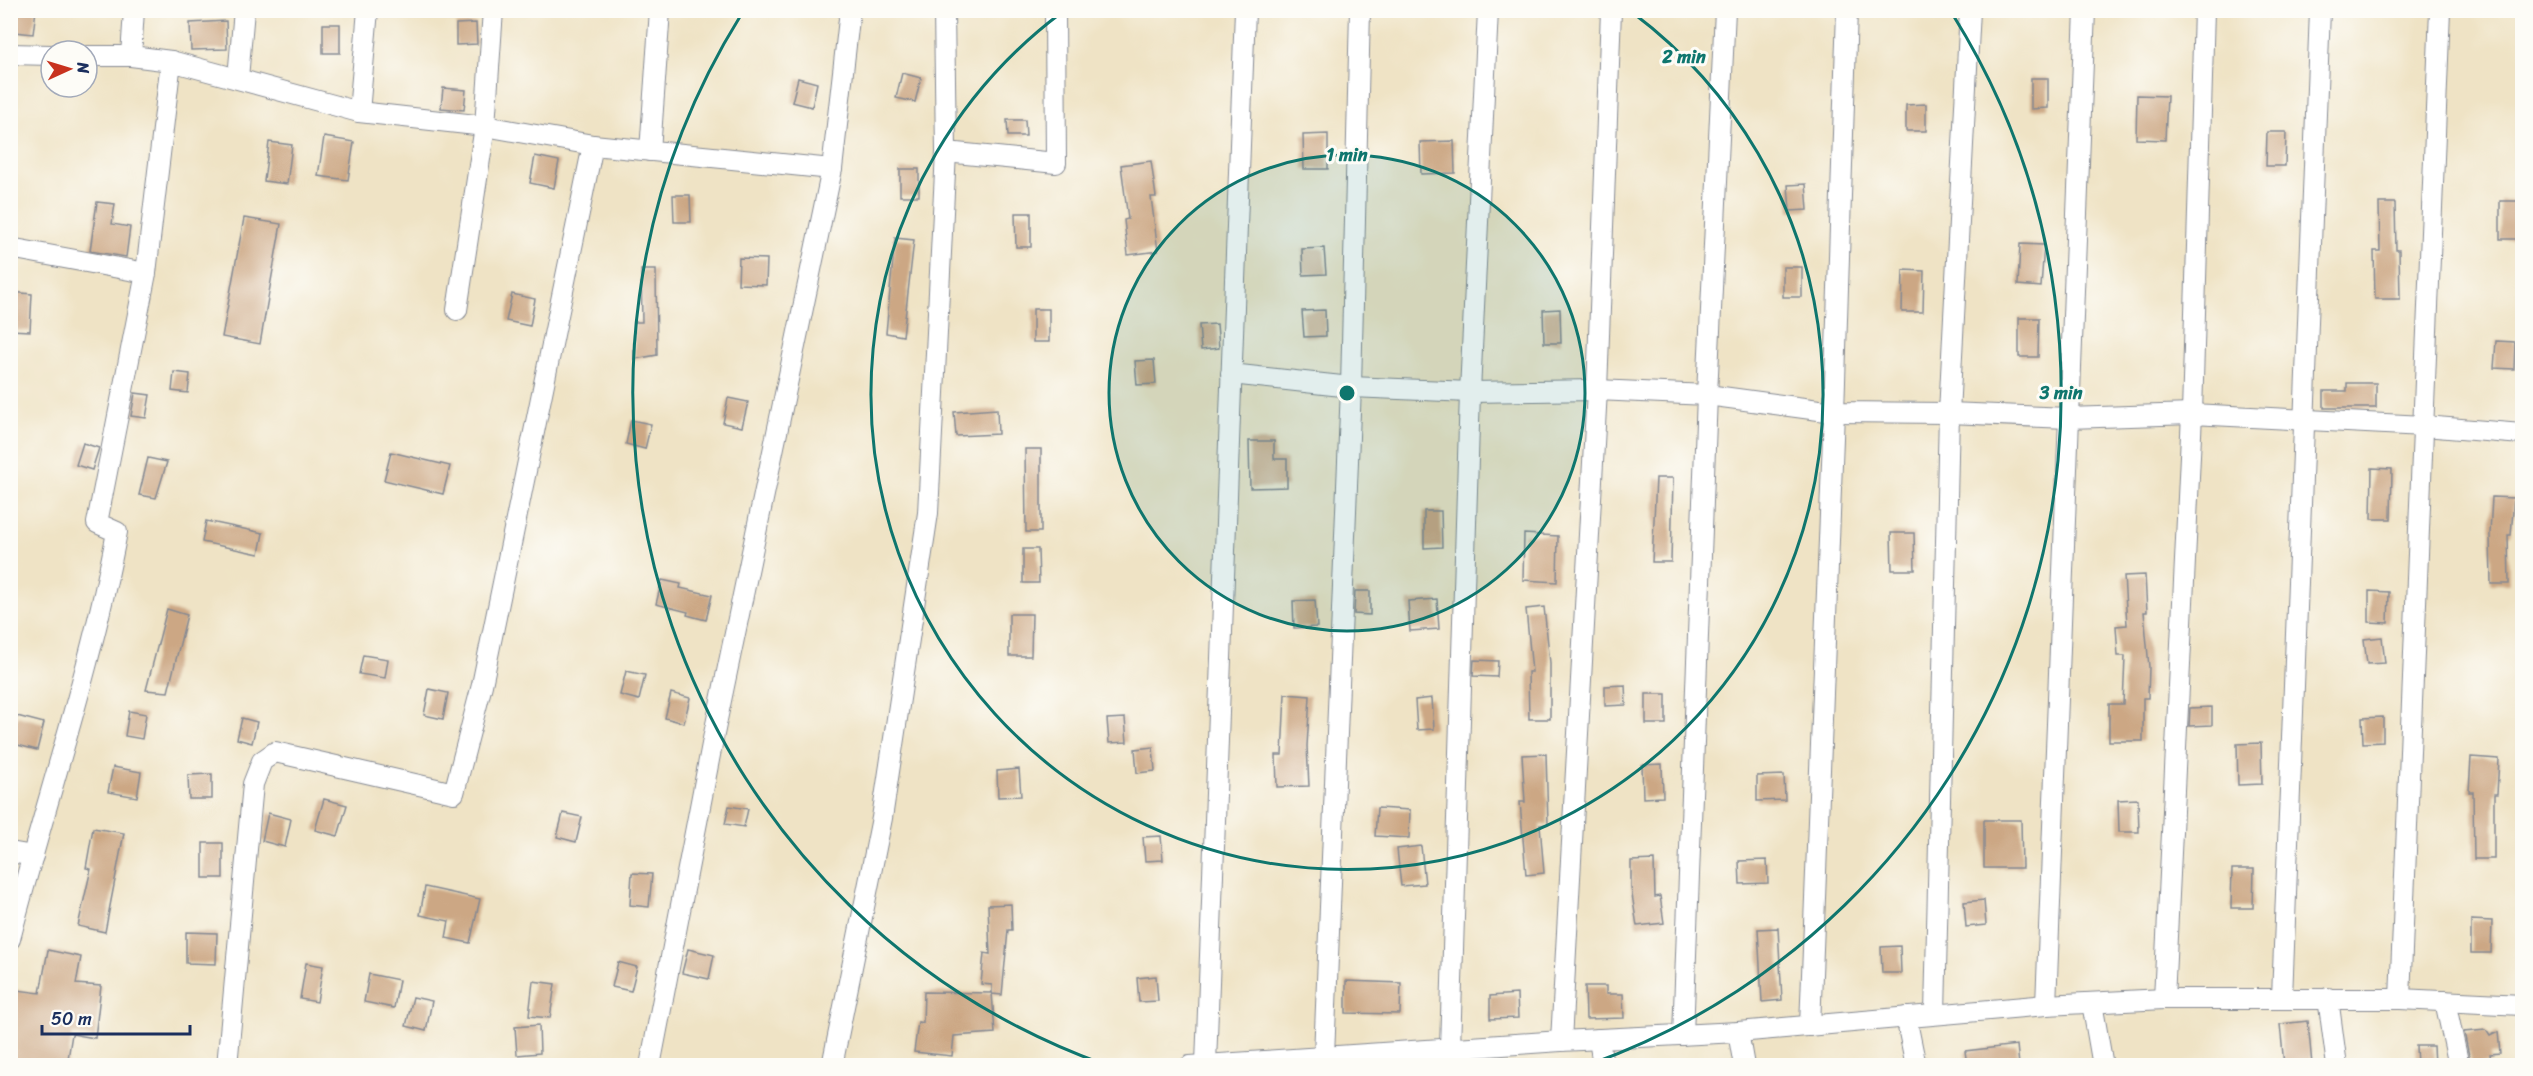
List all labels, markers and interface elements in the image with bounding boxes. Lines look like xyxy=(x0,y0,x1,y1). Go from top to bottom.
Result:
north arrow xyxy=(39,39,99,99)
text: 2 min xyxy=(1661,41,1706,73)
text: N xyxy=(69,60,98,75)
text: 1 min xyxy=(1327,139,1368,171)
text: 3 min xyxy=(2038,377,2083,409)
centre of rings xyxy=(1337,383,1357,403)
scale bar xyxy=(42,998,190,1036)
text: 50 m xyxy=(51,1003,92,1035)

